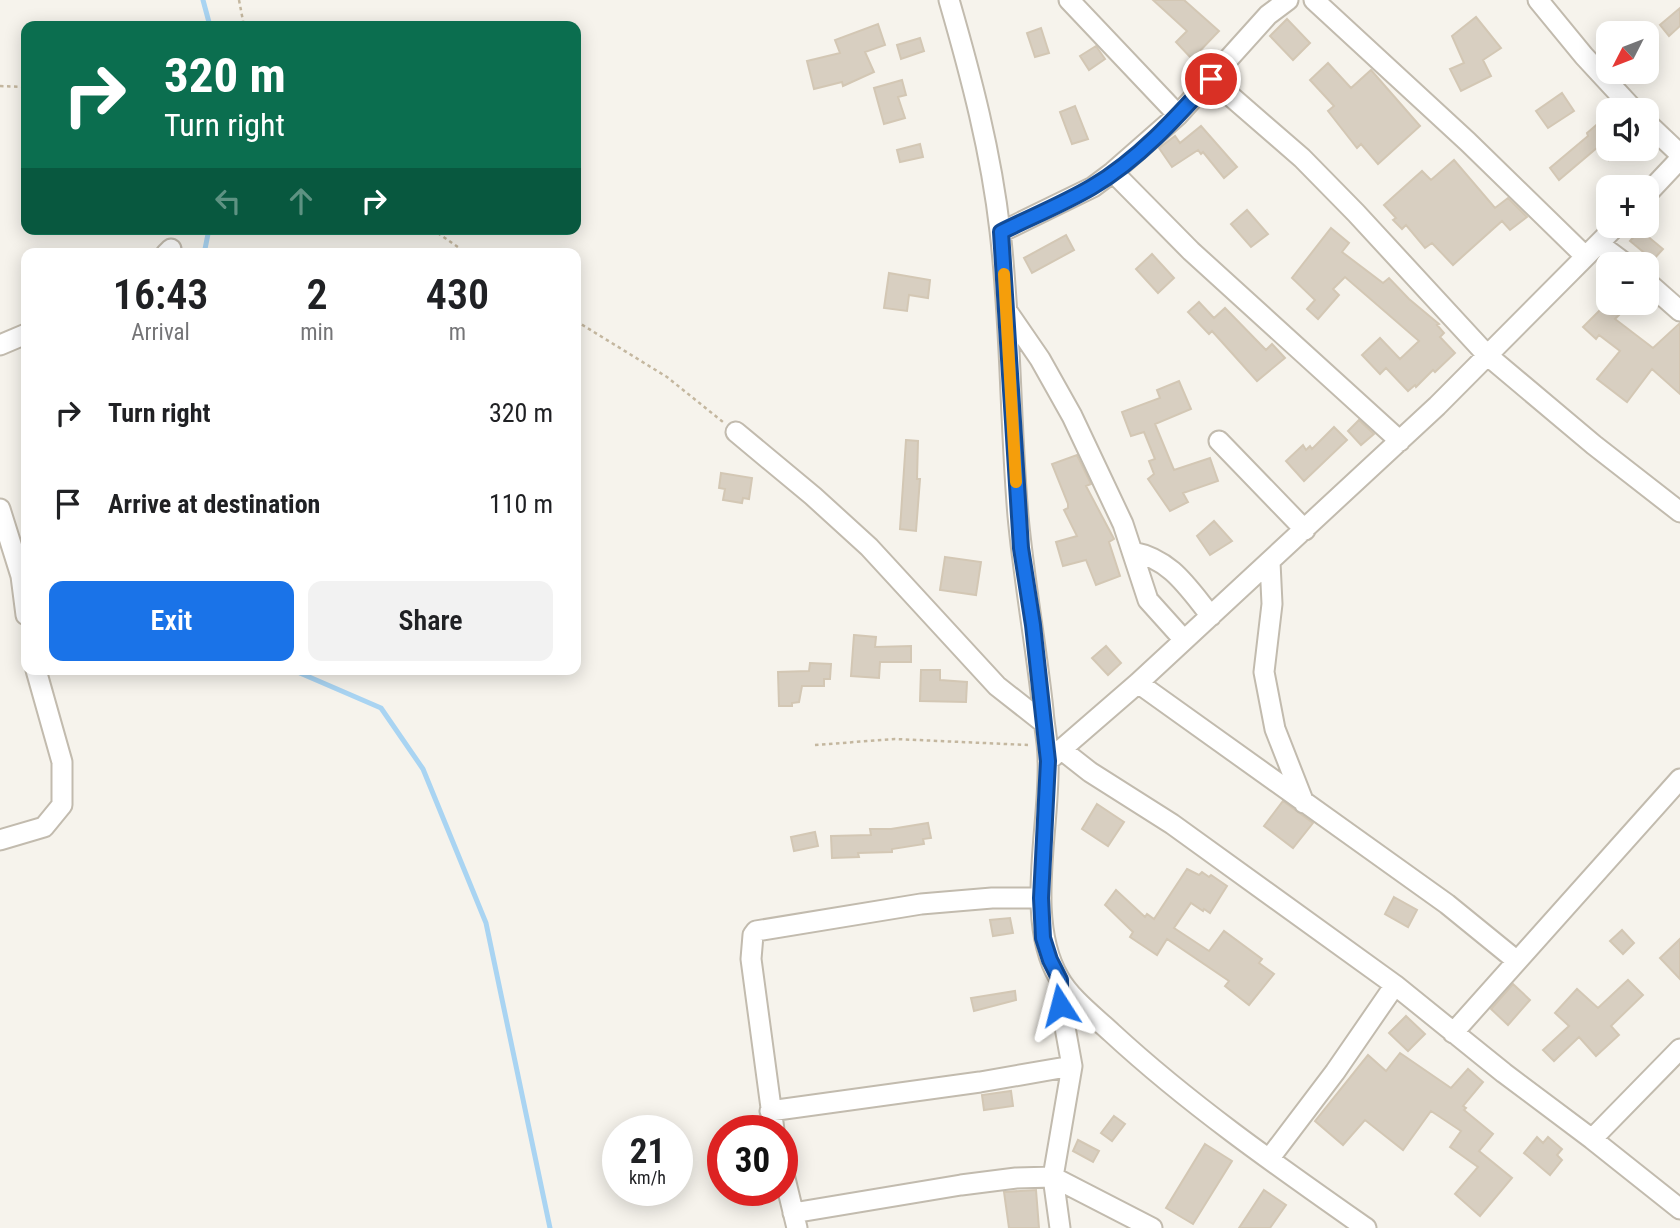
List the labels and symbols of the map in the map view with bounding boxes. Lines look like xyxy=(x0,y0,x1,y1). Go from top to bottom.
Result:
north arrow xyxy=(1596,21,1659,84)
pin xyxy=(1181,49,1241,109)
position arrow xyxy=(1023,968,1097,1042)
speed limit sign: 30 xyxy=(707,1115,798,1206)

